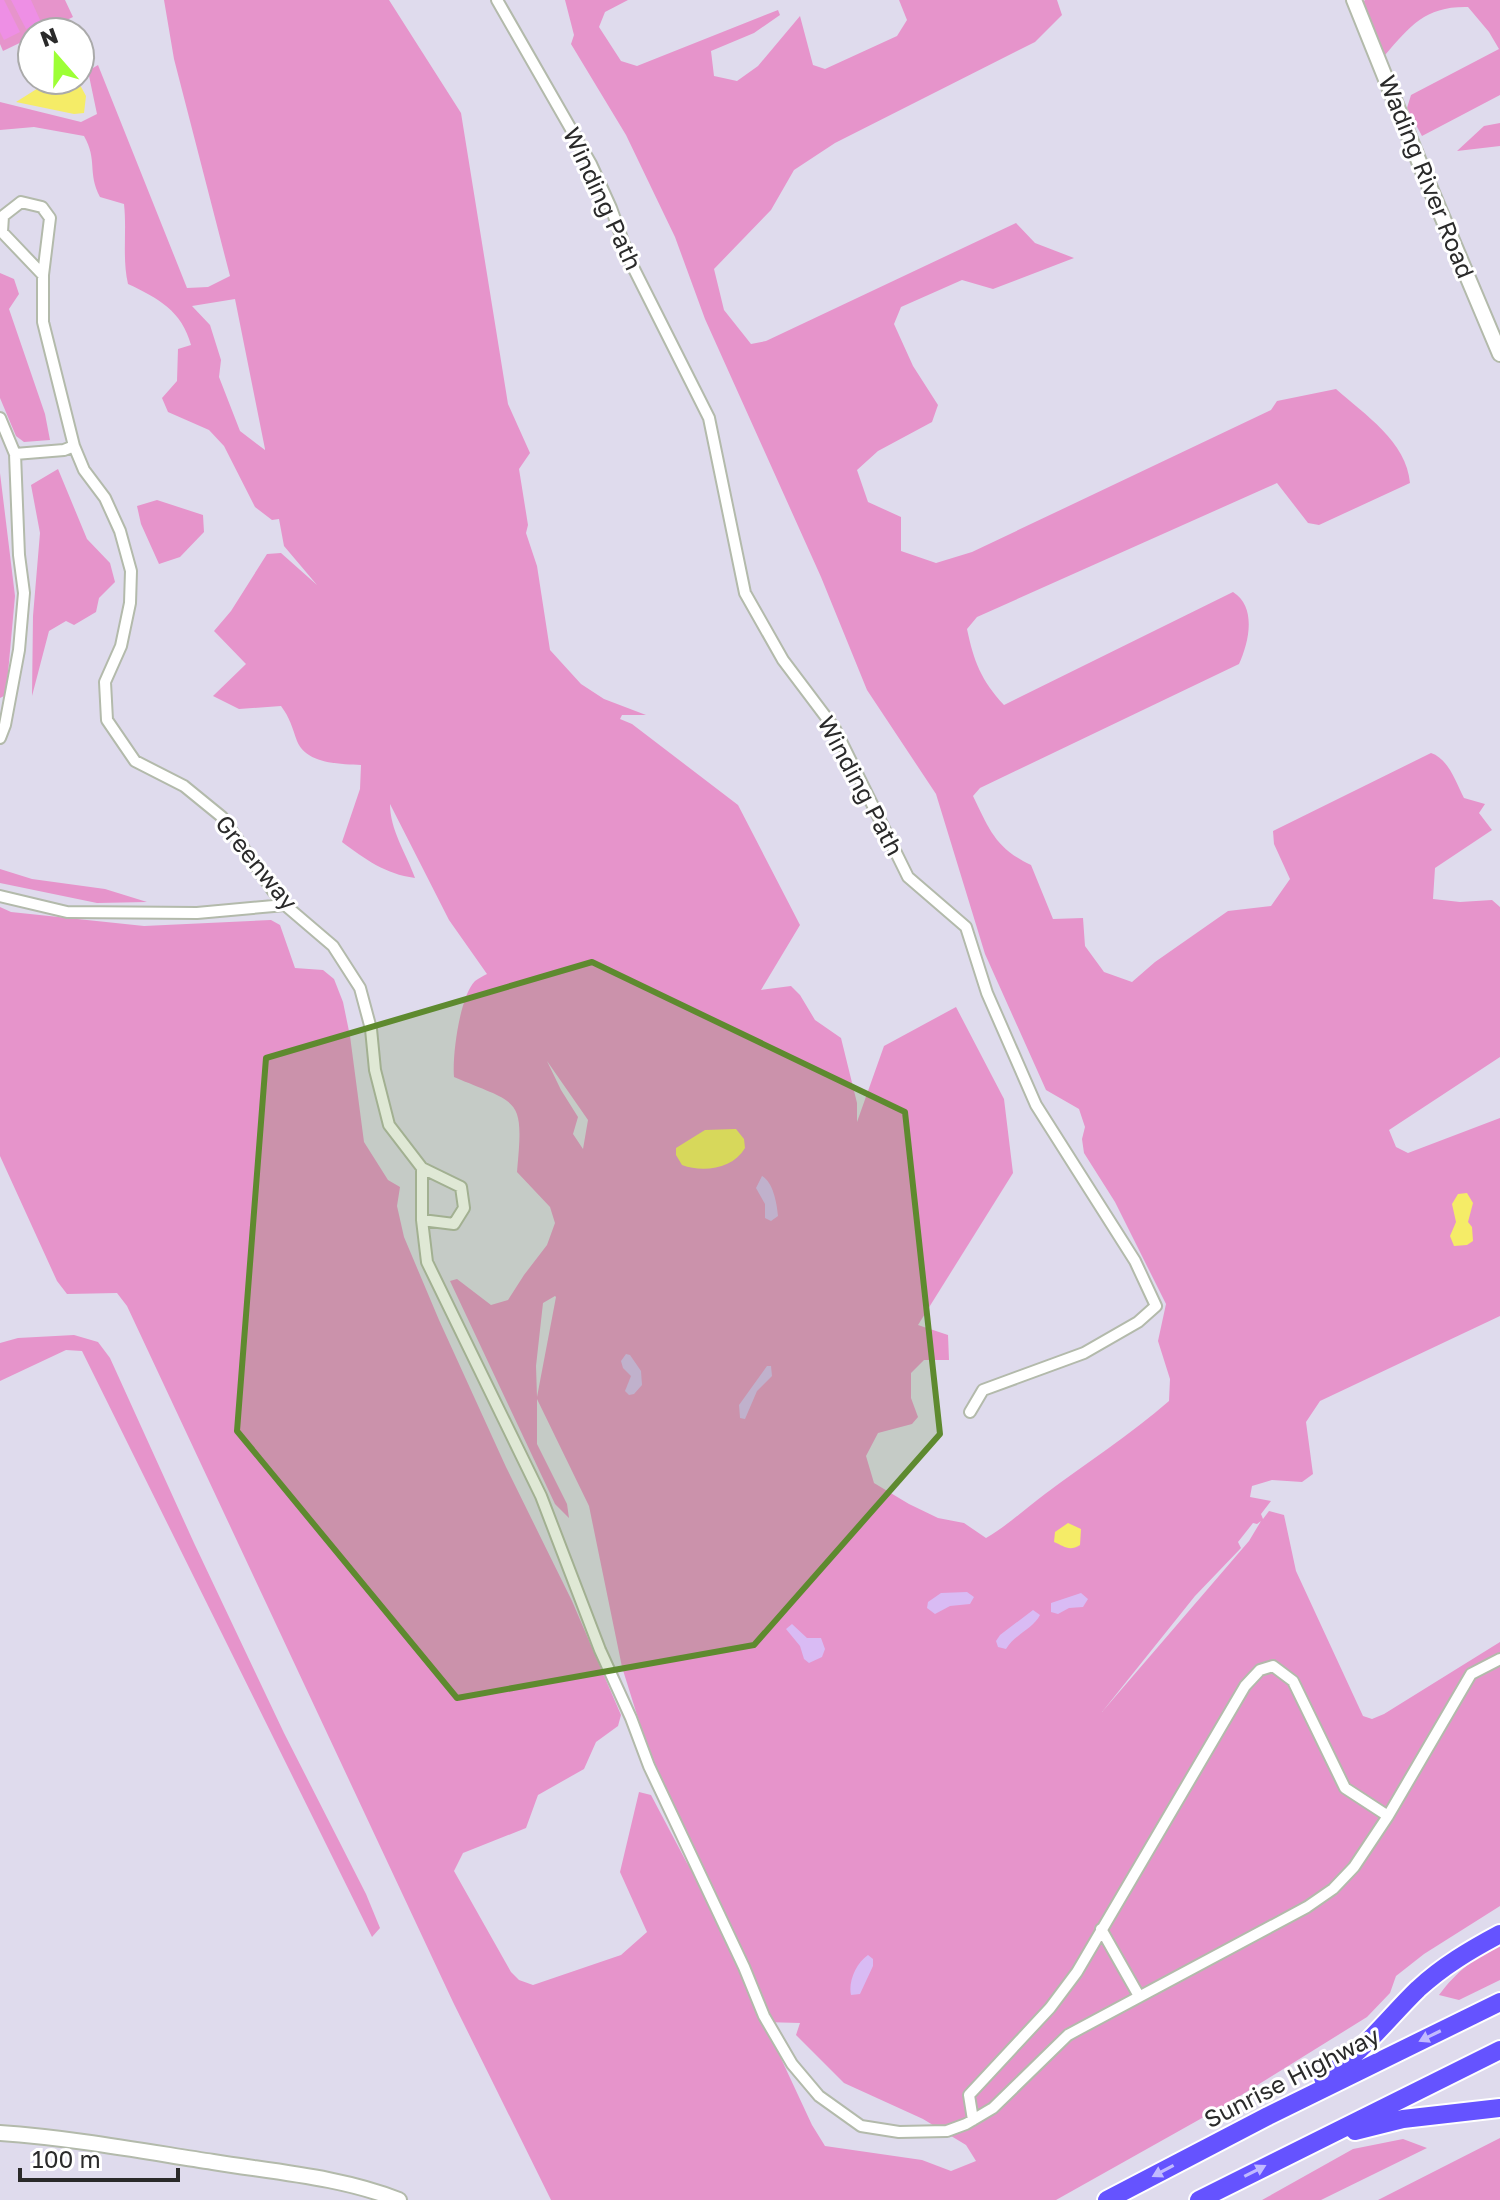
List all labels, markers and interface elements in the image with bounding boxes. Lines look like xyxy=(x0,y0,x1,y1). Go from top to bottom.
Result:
north arrow xyxy=(16,16,96,96)
text: N xyxy=(37,21,61,52)
street label: Wading River Road xyxy=(1373,71,1481,282)
street label: Winding Path xyxy=(558,122,649,274)
street label: Winding Path xyxy=(812,710,910,860)
street label: Greenway xyxy=(210,809,304,915)
street label: Sunrise Highway xyxy=(1199,2020,1384,2133)
one-way arrow xyxy=(1418,2029,1441,2043)
scale bar xyxy=(20,2132,178,2182)
text: 100 m xyxy=(32,2144,101,2173)
one-way arrow xyxy=(1151,2164,1174,2177)
one-way arrow xyxy=(1243,2164,1266,2178)

